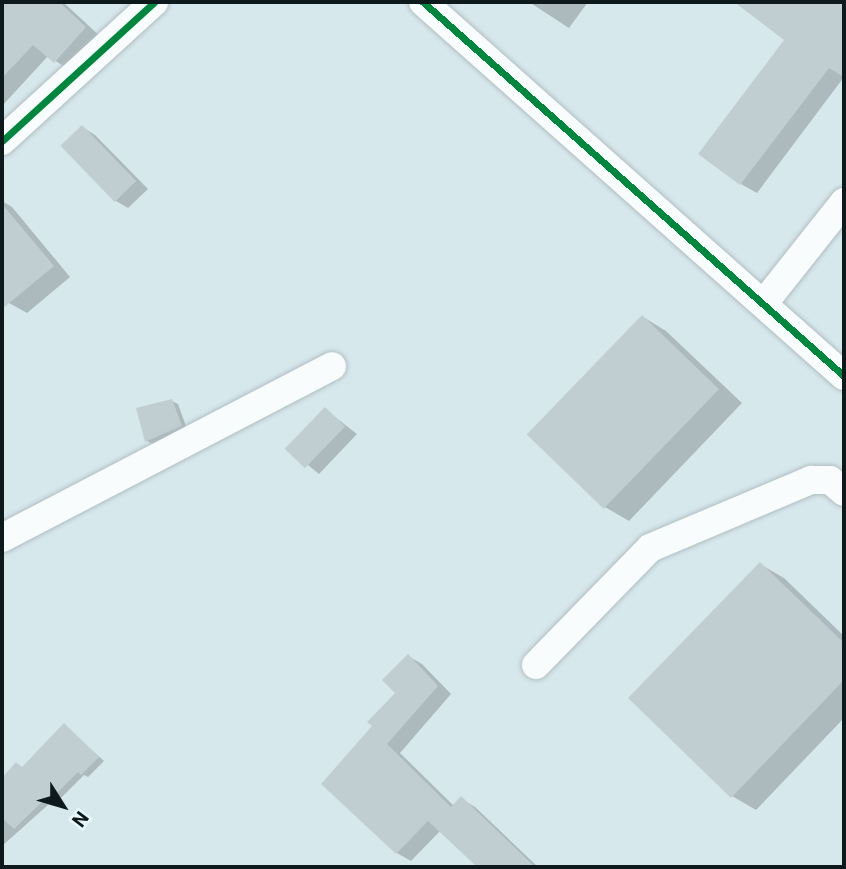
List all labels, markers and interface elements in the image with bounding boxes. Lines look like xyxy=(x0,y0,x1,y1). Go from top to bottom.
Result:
north arrow xyxy=(28,771,98,841)
text: N xyxy=(67,807,93,831)

